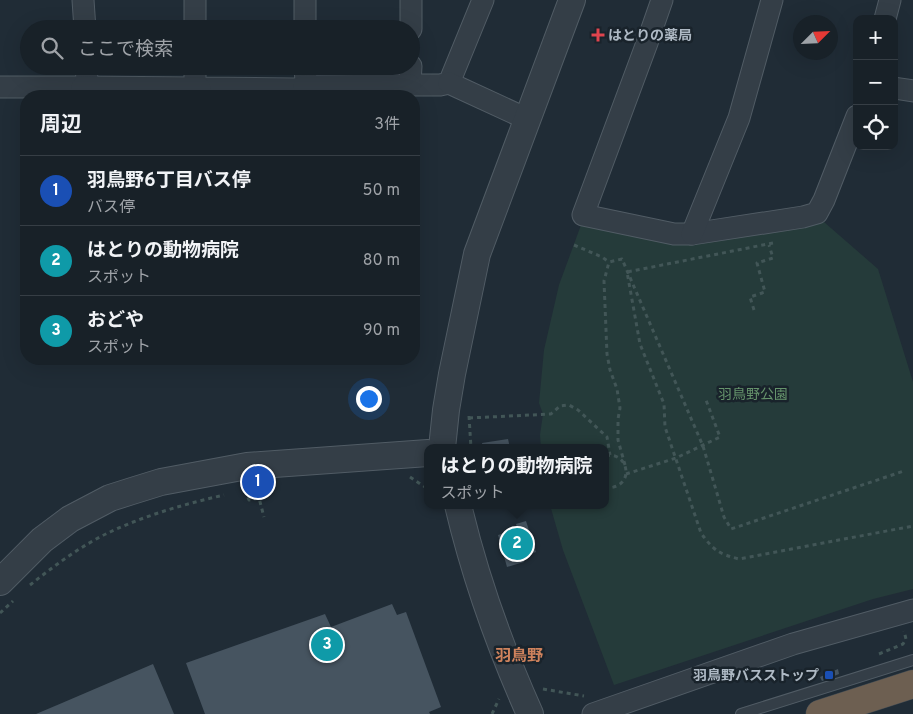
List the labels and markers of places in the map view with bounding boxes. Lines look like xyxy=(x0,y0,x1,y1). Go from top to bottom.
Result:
place label: はとりの薬局 xyxy=(608,28,692,45)
marker: はとりの薬局 xyxy=(592,29,604,41)
pin: 1 xyxy=(242,463,274,501)
pin: 2 xyxy=(501,525,533,563)
pin: 3 xyxy=(311,626,343,664)
place label: 羽鳥野バスストップ xyxy=(693,667,819,685)
marker: 羽鳥野バスストップ xyxy=(823,669,835,681)

